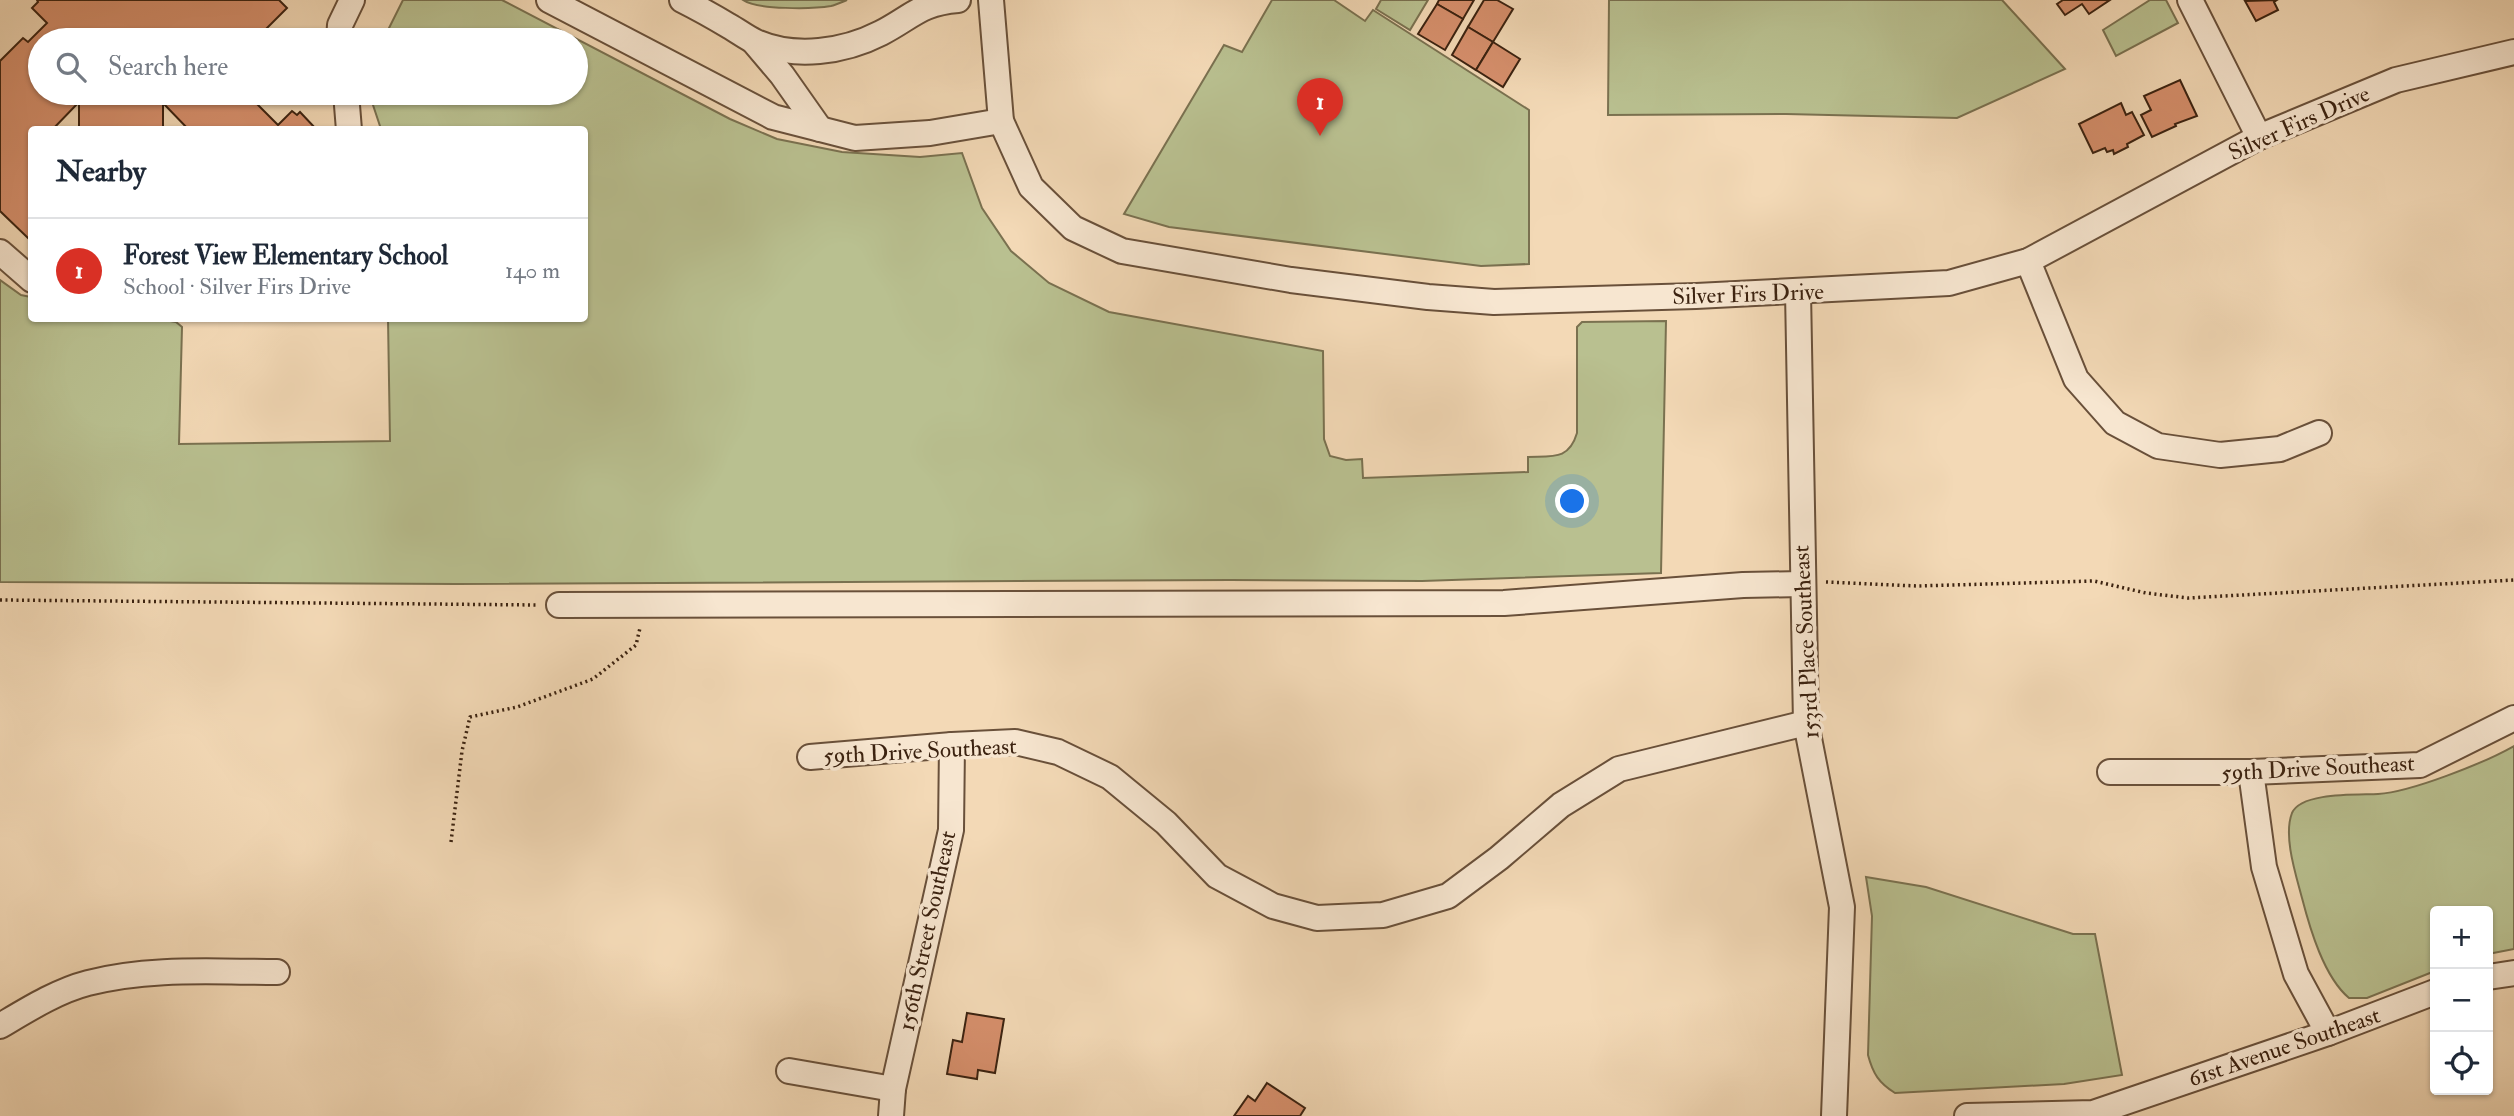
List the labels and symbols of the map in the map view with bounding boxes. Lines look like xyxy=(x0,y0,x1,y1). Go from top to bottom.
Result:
pin: 1 xyxy=(1297,78,1343,136)
street label: Silver Firs Drive xyxy=(2224,79,2375,167)
street label: Silver Firs Drive xyxy=(1672,277,1825,311)
your location xyxy=(1555,484,1589,518)
street label: 153rd Place Southeast xyxy=(1786,544,1826,740)
street label: 59th Drive Southeast xyxy=(823,731,1017,771)
street label: 59th Drive Southeast xyxy=(2221,748,2415,788)
street label: 156th Street Southeast xyxy=(892,828,962,1034)
street label: 61st Avenue Southeast xyxy=(2184,1001,2384,1093)

